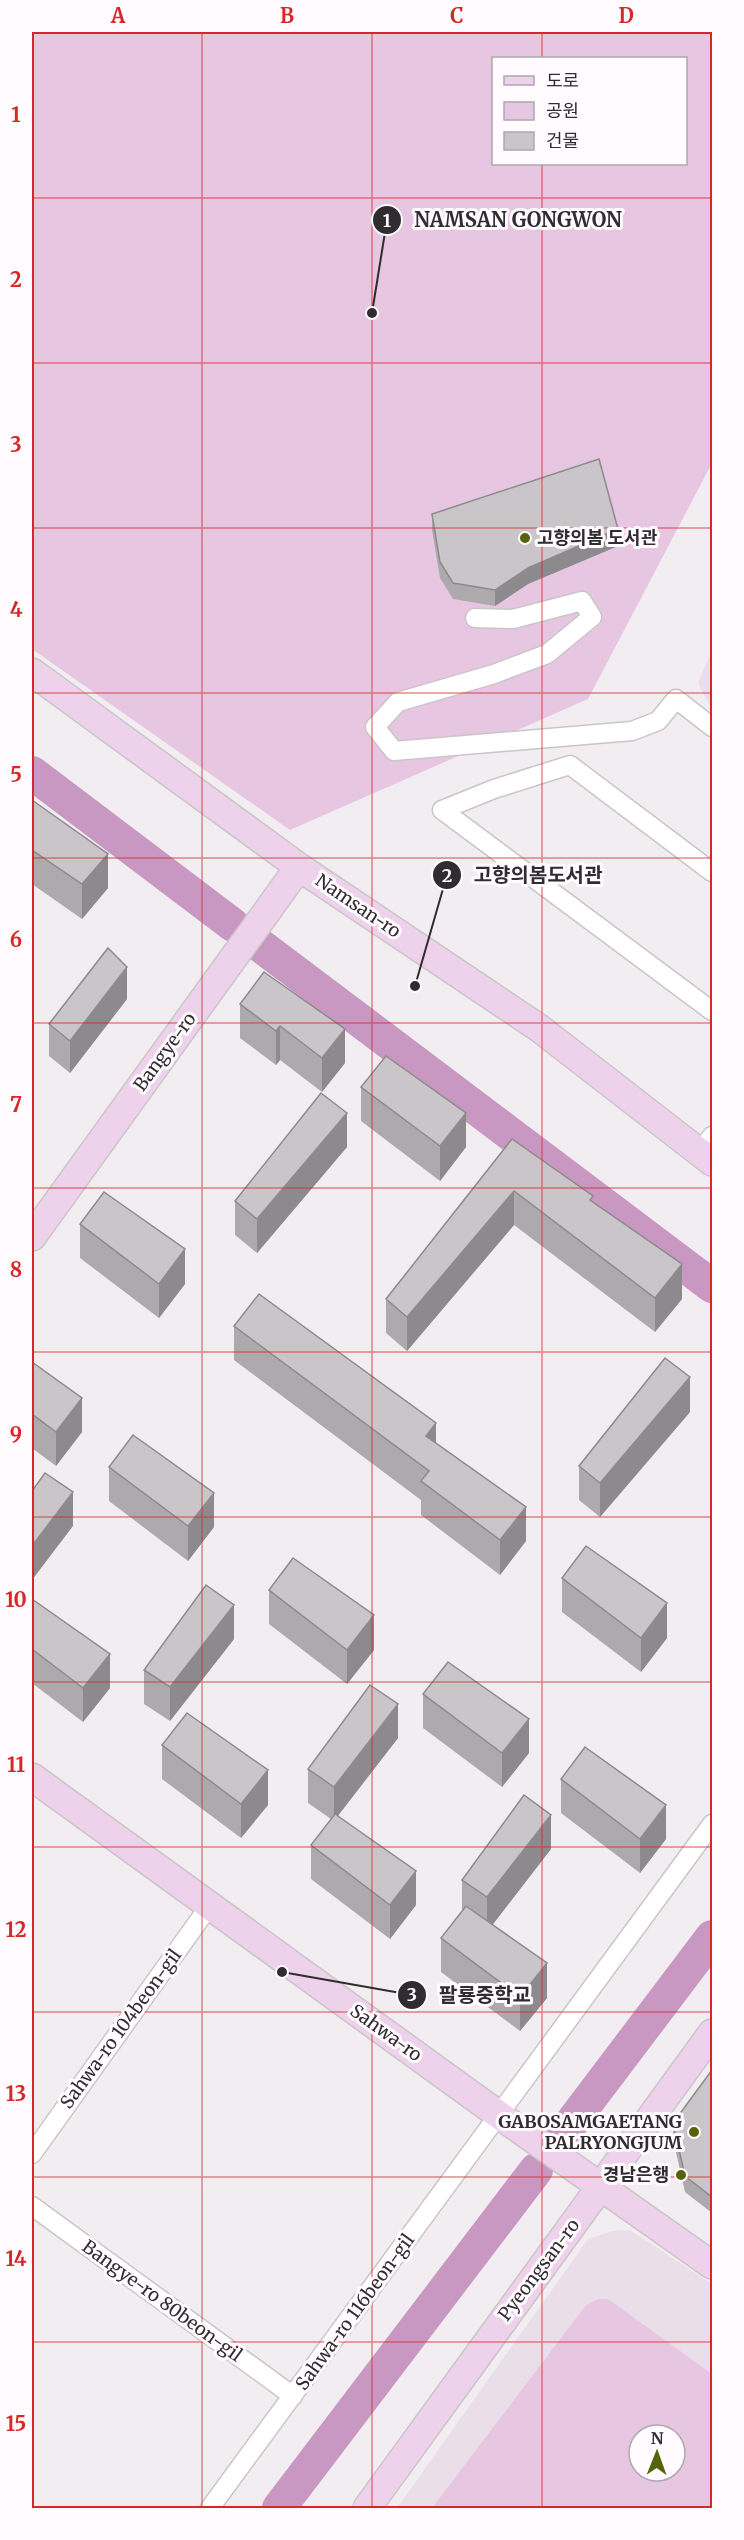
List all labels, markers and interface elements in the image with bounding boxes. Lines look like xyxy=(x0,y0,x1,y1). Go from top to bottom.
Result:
text: A xyxy=(110,3,126,28)
text: B xyxy=(280,3,294,28)
text: C xyxy=(450,3,464,28)
text: D xyxy=(618,3,634,28)
legend xyxy=(492,57,687,165)
text: 도로 xyxy=(546,69,579,92)
text: 공원 xyxy=(546,99,579,122)
text: 1 xyxy=(11,102,21,127)
text: 건물 xyxy=(546,129,579,152)
callout: NAMSAN GONGWON xyxy=(372,201,634,239)
text: NAMSAN GONGWON xyxy=(414,207,622,232)
text: 1 xyxy=(383,209,391,232)
text: 2 xyxy=(10,267,22,292)
text: 3 xyxy=(10,432,22,457)
place label: 고향의봄 도서관 xyxy=(537,526,658,549)
marker: 고향의봄 도서관 xyxy=(518,531,532,545)
text: 4 xyxy=(10,597,23,622)
text: 5 xyxy=(10,762,22,787)
callout: 고향의봄도서관 xyxy=(432,856,615,894)
text: 고향의봄도서관 xyxy=(474,862,603,887)
text: 2 xyxy=(442,864,452,887)
street label: Namsan-ro xyxy=(311,869,405,943)
text: 6 xyxy=(10,927,22,952)
street label: Bangye-ro xyxy=(128,1008,201,1095)
text: 7 xyxy=(10,1092,22,1117)
text: 8 xyxy=(10,1257,22,1282)
text: 9 xyxy=(10,1422,22,1447)
text: 10 xyxy=(5,1587,27,1612)
text: 11 xyxy=(7,1752,25,1777)
text: 12 xyxy=(6,1917,27,1942)
street label: Sahwa-ro 104beon-gil xyxy=(55,1944,186,2113)
callout: 팔룡중학교 xyxy=(397,1976,543,2014)
text: 팔룡중학교 xyxy=(439,1982,531,2007)
text: 3 xyxy=(407,1983,417,2006)
street label: Sahwa-ro xyxy=(346,1999,427,2066)
text: 13 xyxy=(6,2081,26,2106)
place label: GABOSAMGAETANG PALRYONGJUM xyxy=(498,2110,683,2154)
marker: GABOSAMGAETANG PALRYONGJUM xyxy=(687,2125,701,2139)
place label: 경남은행 xyxy=(603,2163,669,2186)
marker: 경남은행 xyxy=(674,2168,688,2182)
street label: Pyeongsan-ro xyxy=(493,2214,584,2325)
street label: Sahwa-ro 116beon-gil xyxy=(290,2229,419,2394)
street label: Bangye-ro 80beon-gil xyxy=(78,2235,247,2367)
text: 14 xyxy=(6,2246,27,2271)
text: 15 xyxy=(6,2411,26,2436)
north arrow xyxy=(627,2423,687,2483)
text: N xyxy=(651,2428,664,2448)

